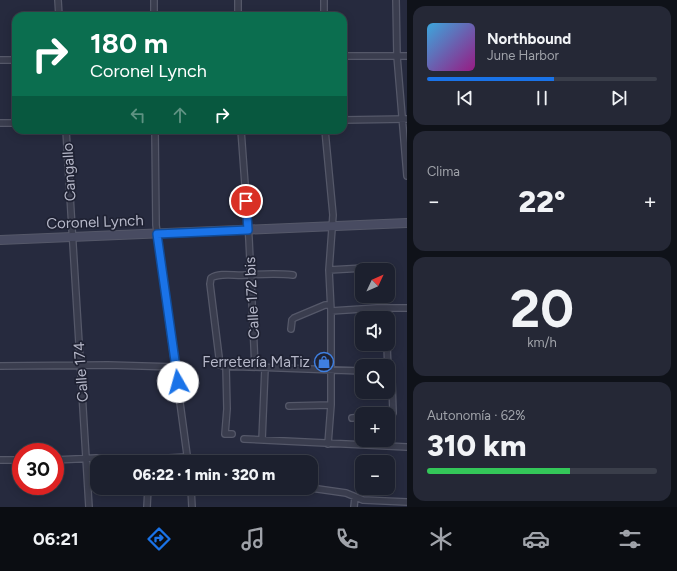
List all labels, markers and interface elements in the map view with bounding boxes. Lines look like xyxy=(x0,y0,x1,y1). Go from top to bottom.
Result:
text: 180 m xyxy=(90,26,168,60)
icon: right xyxy=(24,28,76,80)
text: Northbound xyxy=(487,30,571,48)
text: June Harbor xyxy=(487,48,559,63)
text: Coronel Lynch xyxy=(90,60,207,82)
icon: previous xyxy=(454,87,476,109)
icon: pause xyxy=(531,87,553,109)
icon: next xyxy=(608,87,630,109)
icon: left xyxy=(127,104,149,126)
icon: ahead xyxy=(169,104,191,126)
icon: right xyxy=(211,104,233,126)
street label: Cangallo xyxy=(58,142,80,202)
text: Clima xyxy=(427,164,460,179)
text: 22° xyxy=(519,183,565,220)
pin xyxy=(229,184,263,218)
text: − xyxy=(427,188,441,215)
text: + xyxy=(643,188,657,215)
icon: arrive xyxy=(235,190,257,212)
street label: Coronel Lynch xyxy=(46,211,144,233)
street label: Calle 172 bis xyxy=(241,256,263,340)
north arrow xyxy=(355,263,395,303)
map controls xyxy=(355,263,395,495)
text: 20 xyxy=(510,278,574,340)
button: sound xyxy=(355,311,395,351)
text: km/h xyxy=(527,335,557,350)
street label: Calle 174 xyxy=(70,341,92,403)
shop icon: Ferretería MaTiz xyxy=(313,351,335,373)
place label: Ferretería MaTiz xyxy=(202,353,310,371)
button: search xyxy=(355,359,395,399)
position arrow xyxy=(157,361,199,403)
button: + xyxy=(355,407,395,447)
text: Autonomía · 62% xyxy=(427,408,526,423)
text: 310 km xyxy=(427,427,526,464)
speed limit sign: 30 xyxy=(12,443,64,495)
button: − xyxy=(355,455,395,495)
text: 06:22 · 1 min · 320 m xyxy=(133,466,275,484)
icon: directions xyxy=(145,525,173,553)
icon: music xyxy=(239,525,267,553)
icon: phone xyxy=(333,525,361,553)
icon: climate xyxy=(427,525,455,553)
icon: car xyxy=(522,525,550,553)
icon: filters xyxy=(616,525,644,553)
text: 06:21 xyxy=(33,528,79,550)

